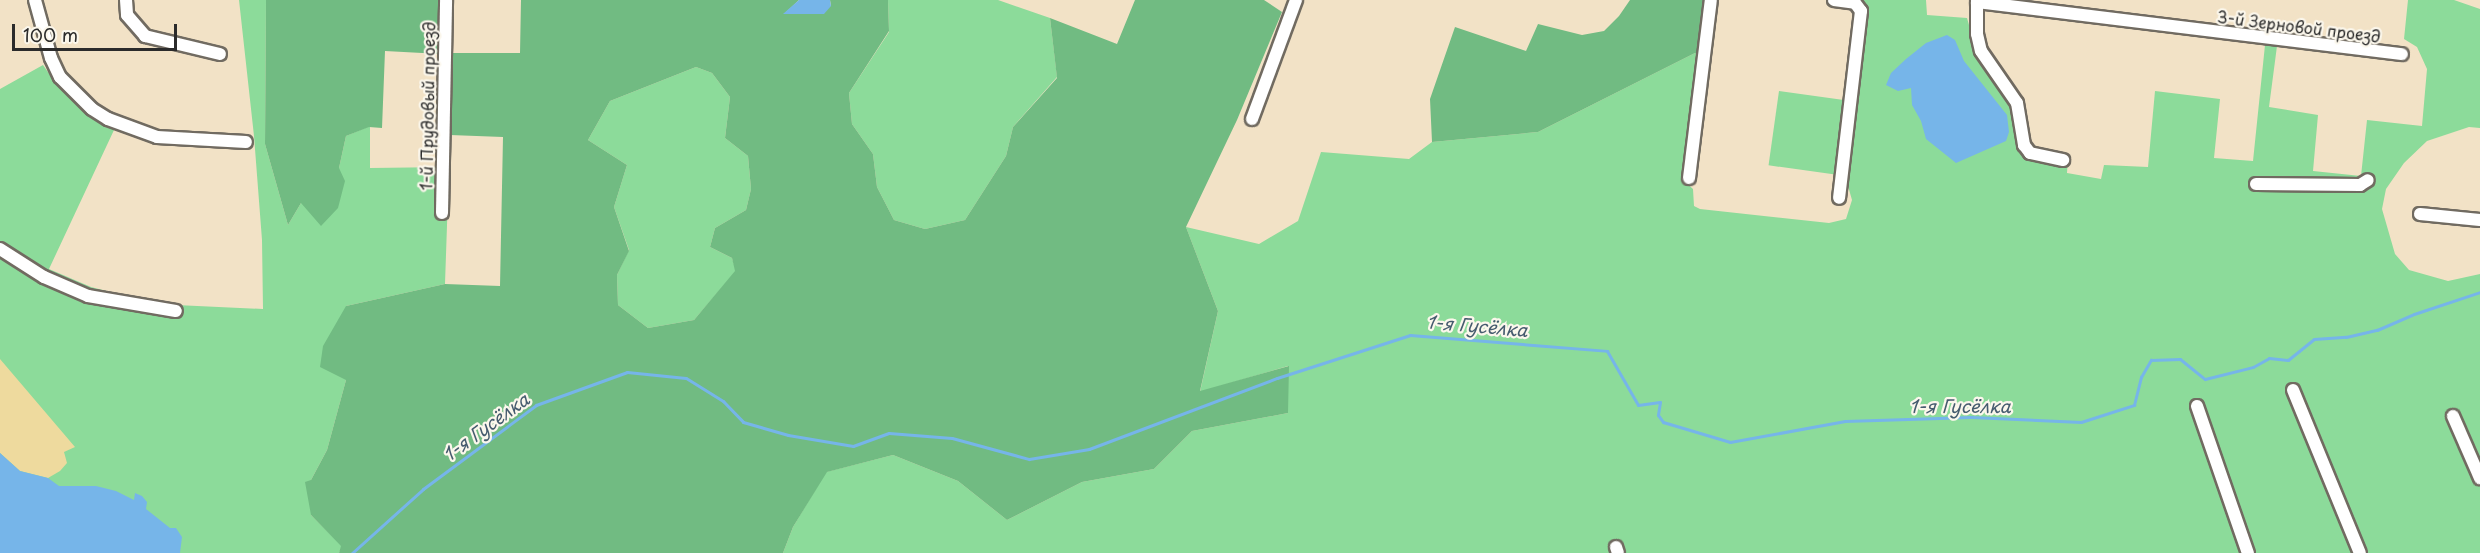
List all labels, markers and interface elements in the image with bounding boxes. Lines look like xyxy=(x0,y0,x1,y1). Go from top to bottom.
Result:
street label: 3-й Зерновой проезд xyxy=(2216,6,2382,46)
scale bar xyxy=(15,12,180,50)
text: 100 m xyxy=(23,21,78,48)
street label: 1-й Прудовый проезд xyxy=(416,22,438,190)
water label: 1-я Гусёлка xyxy=(1426,311,1528,341)
water label: 1-я Гусёлка xyxy=(439,388,533,466)
water label: 1-я Гусёлка xyxy=(1909,395,2011,417)

